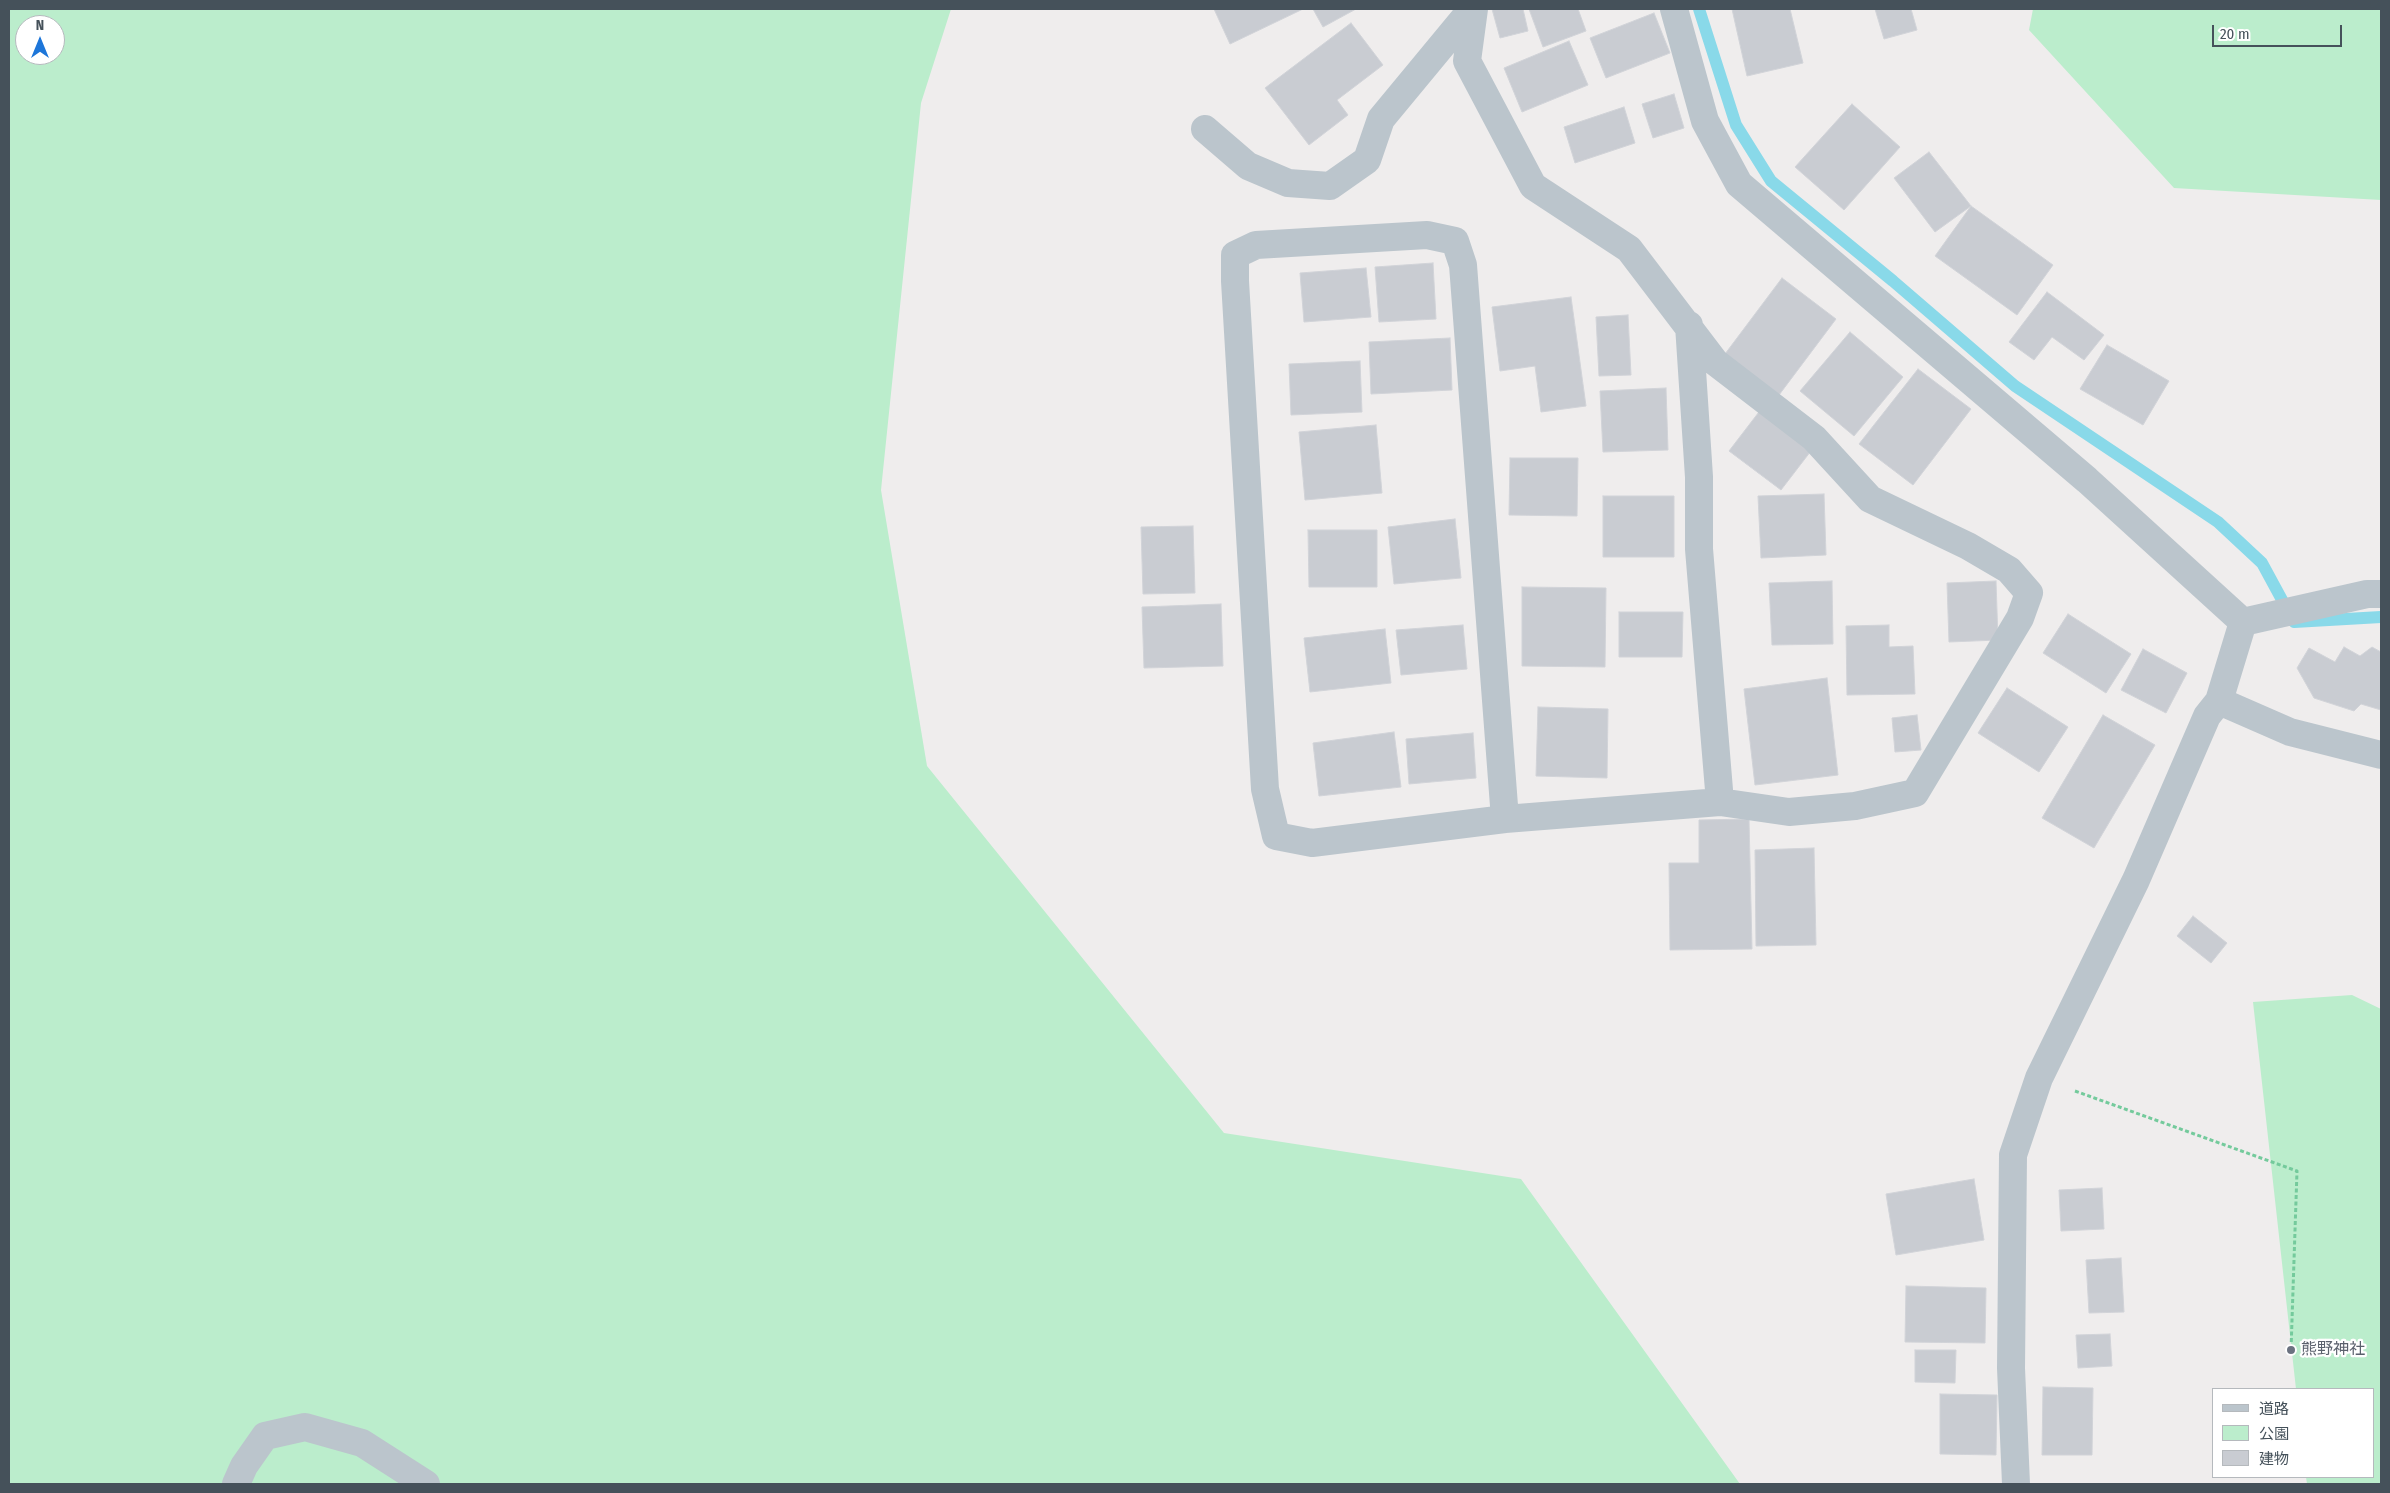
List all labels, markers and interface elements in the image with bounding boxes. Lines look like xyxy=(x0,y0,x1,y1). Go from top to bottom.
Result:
north arrow xyxy=(15,15,65,65)
scale bar xyxy=(2215,15,2345,47)
text: N xyxy=(36,17,44,34)
text: 20 m xyxy=(2220,25,2250,43)
place label: 熊野神社 xyxy=(2301,1340,2365,1360)
marker: 熊野神社 xyxy=(2285,1344,2297,1356)
legend xyxy=(2212,1388,2375,1478)
text: 道路 xyxy=(2259,1400,2289,1418)
text: 公園 xyxy=(2259,1425,2289,1443)
text: 建物 xyxy=(2259,1450,2289,1468)

